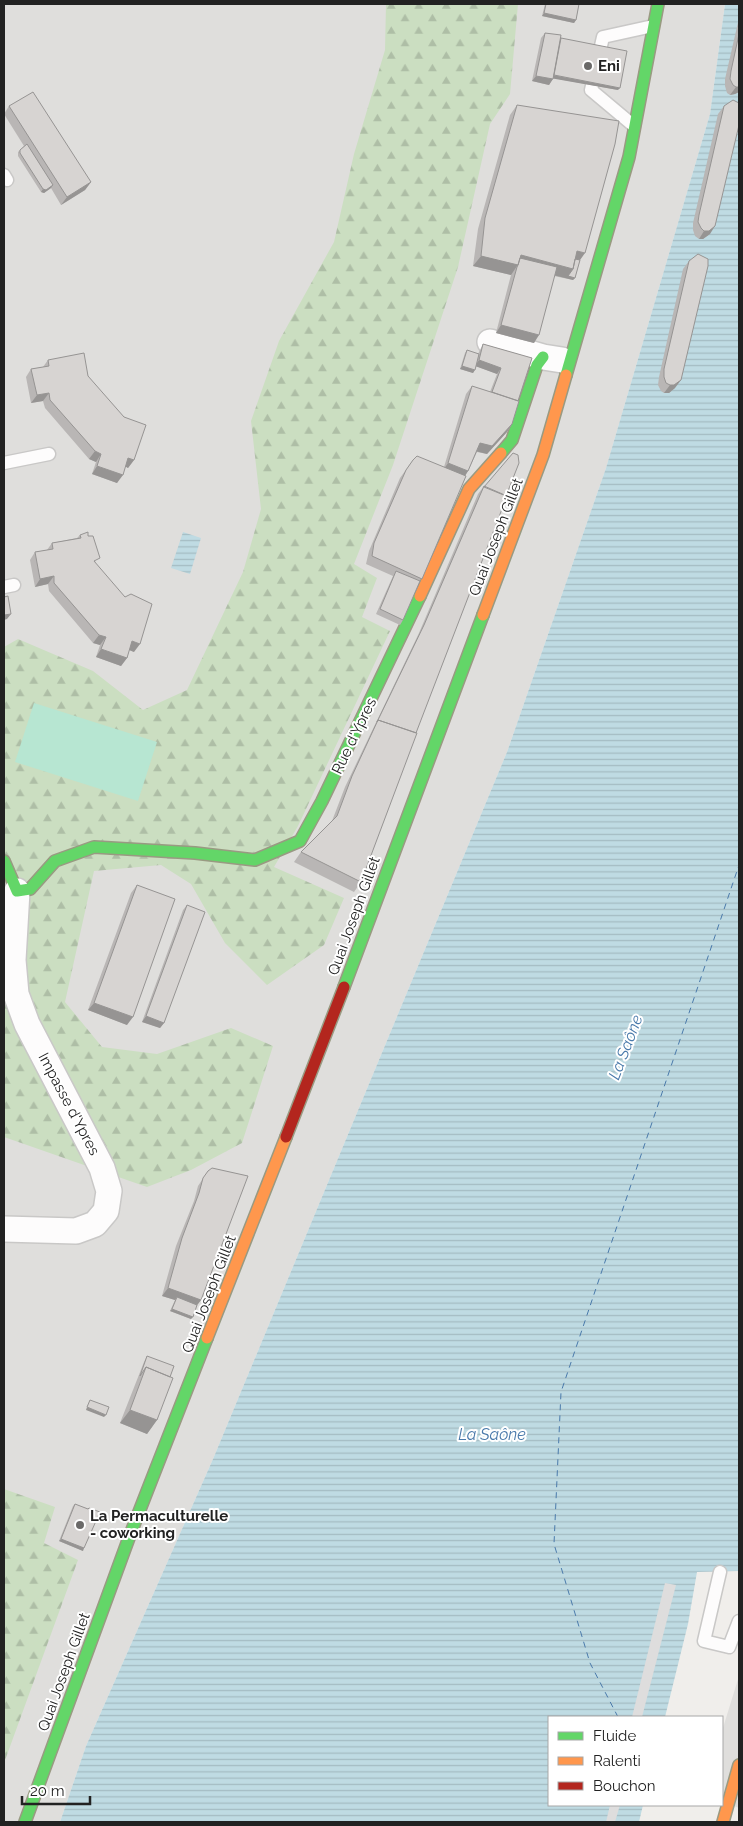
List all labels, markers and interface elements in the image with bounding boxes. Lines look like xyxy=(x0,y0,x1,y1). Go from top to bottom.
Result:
place label: Eni xyxy=(598,57,620,75)
marker: Eni xyxy=(582,60,594,72)
street label: Quai Joseph Gillet xyxy=(465,476,527,598)
street label: Rue d'Ypres xyxy=(328,695,380,777)
street label: Quai Joseph Gillet xyxy=(324,854,384,978)
water label: La Saône xyxy=(604,1012,647,1082)
street label: Impasse d'Ypres xyxy=(34,1050,104,1158)
street label: Quai Joseph Gillet xyxy=(178,1233,240,1355)
water label: La Saône xyxy=(458,1425,526,1444)
place label: La Permaculturelle - coworking xyxy=(90,1507,228,1542)
marker: La Permaculturelle - coworking xyxy=(74,1519,86,1531)
street label: Quai Joseph Gillet xyxy=(34,1610,94,1734)
legend xyxy=(548,1716,723,1806)
text: Fluide xyxy=(593,1727,636,1745)
text: Ralenti xyxy=(593,1752,641,1770)
scale bar xyxy=(22,1774,90,1806)
text: Bouchon xyxy=(593,1777,655,1795)
text: 20 m xyxy=(30,1782,65,1800)

